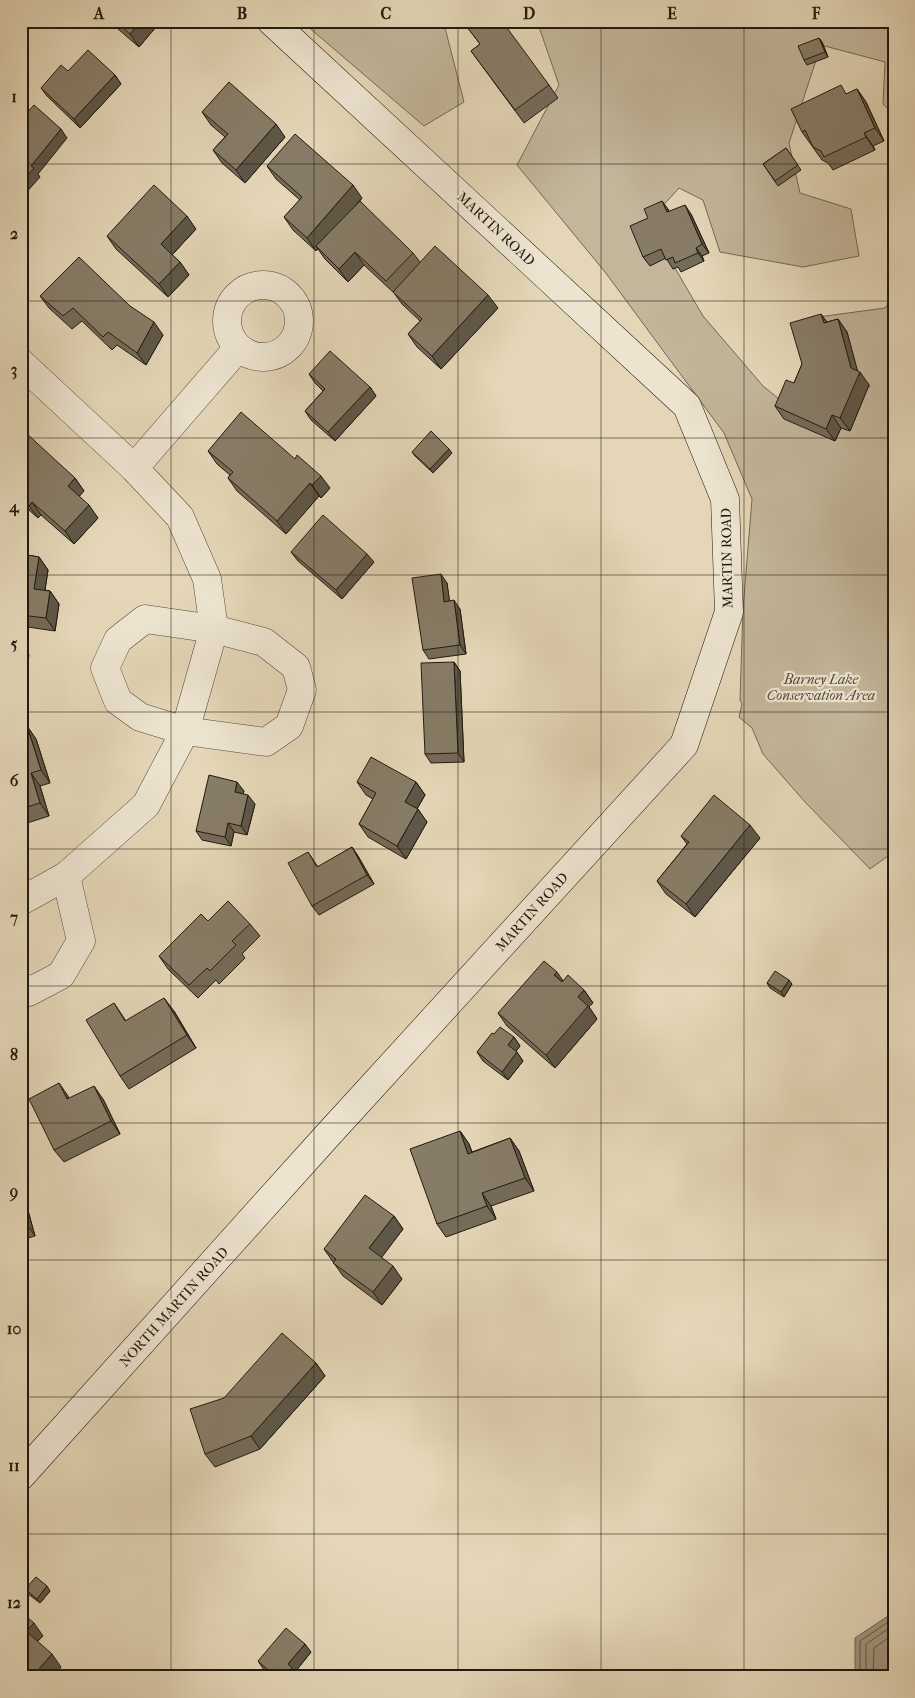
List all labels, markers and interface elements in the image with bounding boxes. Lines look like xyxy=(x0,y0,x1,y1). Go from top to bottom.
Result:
text: A xyxy=(93,4,105,23)
text: B xyxy=(237,4,247,23)
text: C xyxy=(381,4,392,23)
text: D xyxy=(523,4,535,23)
text: E xyxy=(667,4,677,23)
text: F xyxy=(811,4,821,23)
text: 1 xyxy=(11,87,17,106)
street label: MARTIN ROAD xyxy=(453,189,539,270)
text: 2 xyxy=(10,224,18,243)
text: 3 xyxy=(11,360,17,380)
text: 4 xyxy=(8,497,20,517)
street label: MARTIN ROAD xyxy=(718,507,736,608)
text: 5 xyxy=(11,634,18,653)
park label: Barney Lake Conservation Area xyxy=(767,671,875,704)
text: 6 xyxy=(10,771,19,790)
street label: MARTIN ROAD xyxy=(492,869,572,955)
text: 7 xyxy=(9,908,18,927)
text: 8 xyxy=(10,1045,18,1064)
text: 9 xyxy=(9,1182,18,1202)
street label: NORTH MARTIN ROAD xyxy=(116,1243,232,1370)
text: 10 xyxy=(7,1319,21,1338)
text: 11 xyxy=(8,1456,20,1475)
text: 12 xyxy=(7,1593,21,1612)

